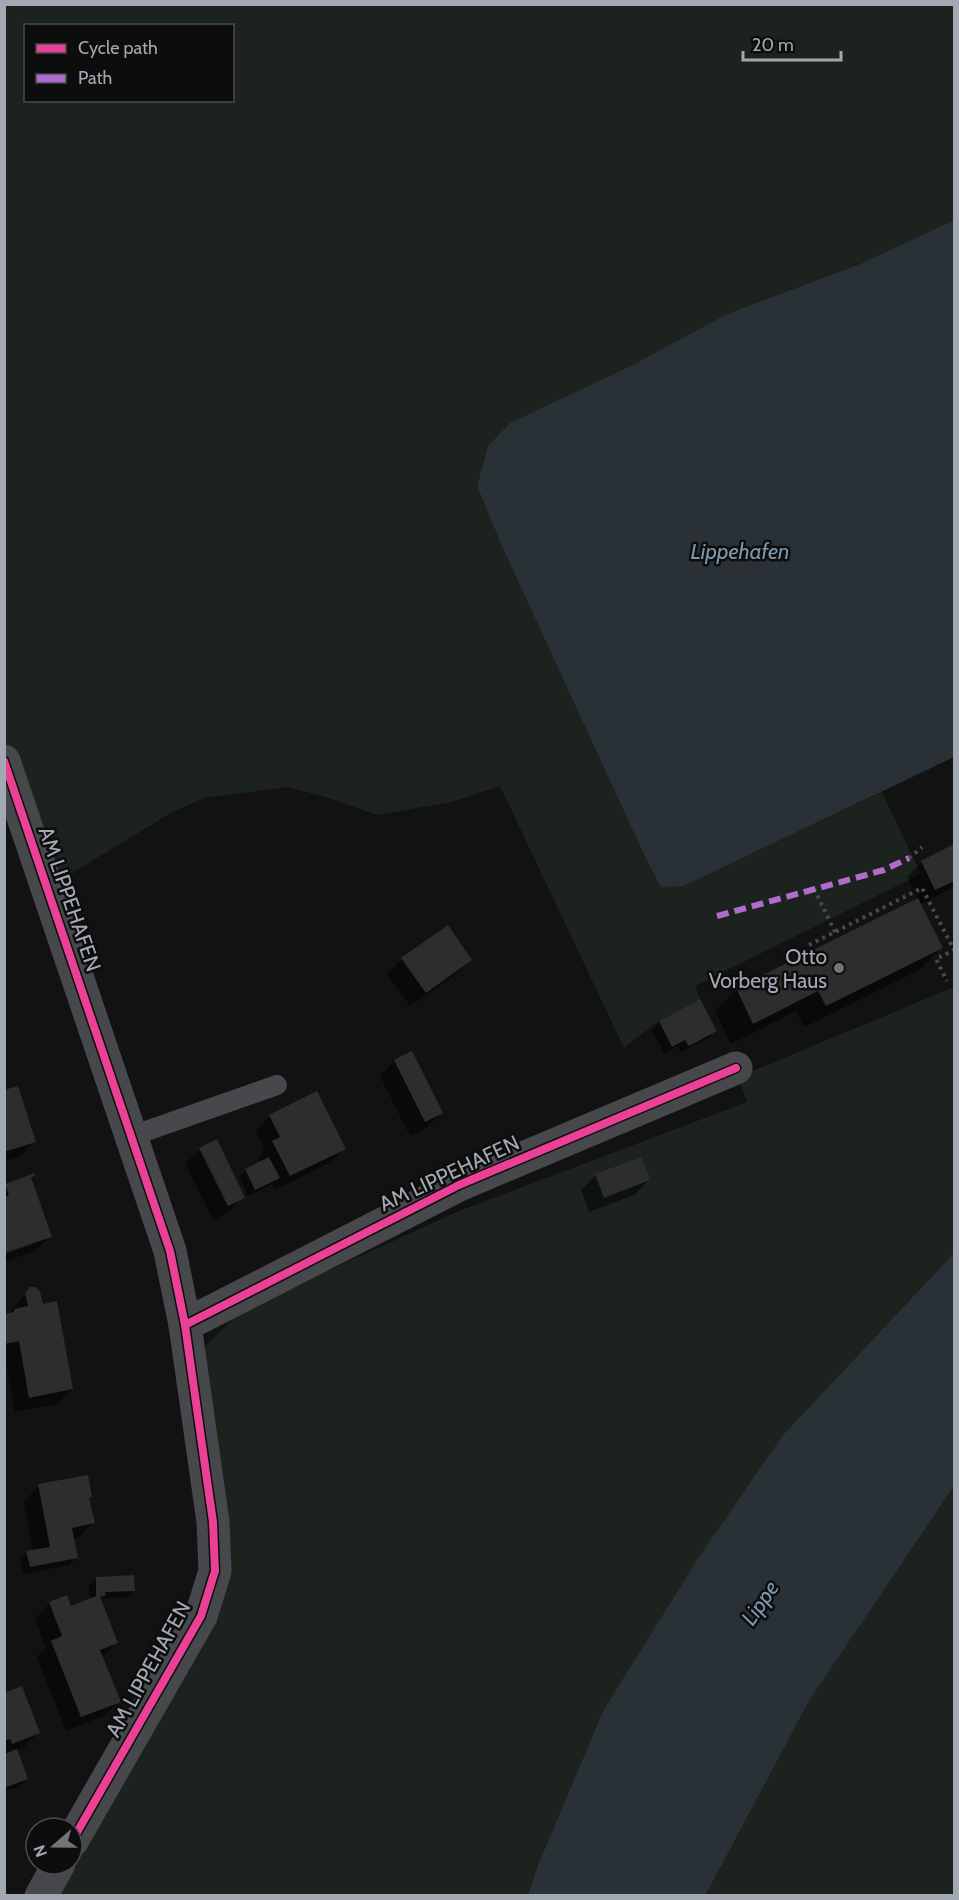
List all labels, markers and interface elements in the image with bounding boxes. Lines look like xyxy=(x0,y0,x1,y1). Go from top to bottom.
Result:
legend xyxy=(24,24,234,102)
scale bar xyxy=(743,24,840,62)
text: 20 m xyxy=(752,34,794,56)
text: Cycle path xyxy=(78,37,158,59)
text: Path xyxy=(78,67,112,89)
water label: Lippehafen xyxy=(691,538,789,565)
street label: AM LIPPEHAFEN xyxy=(34,823,106,975)
place label: Otto Vorberg Haus xyxy=(709,944,827,993)
marker: Otto Vorberg Haus xyxy=(832,961,846,975)
street label: AM LIPPEHAFEN xyxy=(375,1130,523,1216)
water label: Lippe xyxy=(735,1576,785,1630)
street label: AM LIPPEHAFEN xyxy=(100,1597,196,1741)
north arrow xyxy=(24,1816,84,1876)
text: N xyxy=(30,1842,51,1860)

